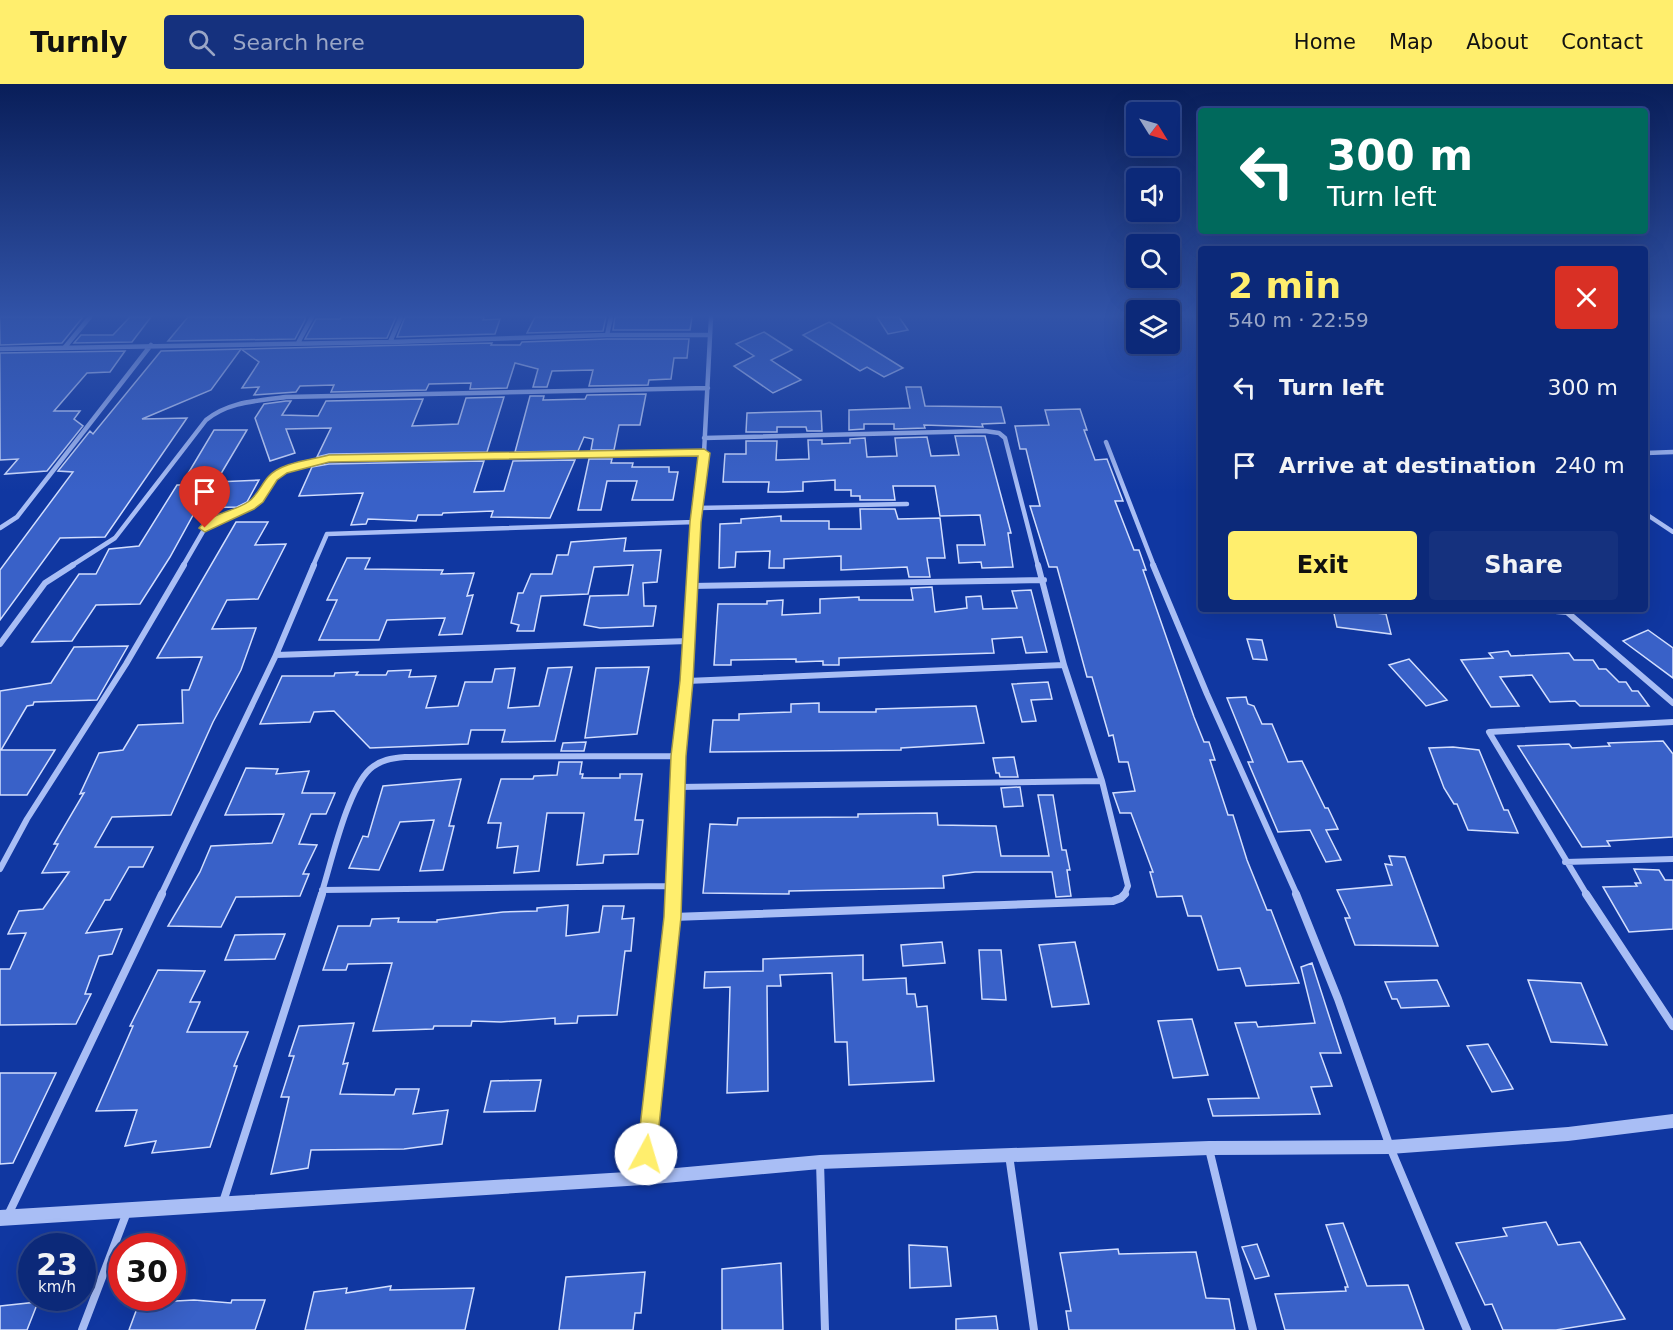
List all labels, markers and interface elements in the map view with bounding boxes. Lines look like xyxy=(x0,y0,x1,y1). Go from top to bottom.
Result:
search box xyxy=(164,15,584,69)
text: Turnly xyxy=(30,26,128,59)
icon: search xyxy=(185,26,218,59)
text: Search here xyxy=(233,30,365,55)
text: Home xyxy=(1294,30,1356,54)
text: Map xyxy=(1389,30,1433,54)
text: About xyxy=(1466,30,1528,54)
text: Contact xyxy=(1561,30,1643,54)
north arrow xyxy=(1126,102,1180,156)
map controls xyxy=(1126,102,1180,354)
text: 300 m xyxy=(1327,131,1473,180)
icon: left xyxy=(1228,132,1306,210)
button: sound xyxy=(1126,168,1180,222)
text: Turn left xyxy=(1327,181,1437,212)
button: search xyxy=(1126,234,1180,288)
text: 2 min xyxy=(1228,265,1341,306)
button: close xyxy=(1555,266,1618,329)
button: layers xyxy=(1126,300,1180,354)
text: 540 m · 22:59 xyxy=(1228,308,1369,332)
icon: left xyxy=(1228,371,1261,404)
text: Turn left xyxy=(1279,375,1384,400)
text: 300 m xyxy=(1548,375,1618,400)
icon: arrive xyxy=(1228,449,1261,482)
text: Arrive at destination xyxy=(1279,453,1536,478)
text: 240 m xyxy=(1554,453,1625,478)
pin xyxy=(179,466,230,528)
icon: arrive xyxy=(188,475,221,508)
button: Exit xyxy=(1228,531,1417,600)
button: Share xyxy=(1429,531,1618,600)
position arrow xyxy=(614,1122,678,1186)
speed limit sign: 30 xyxy=(108,1233,186,1311)
text: 23 xyxy=(36,1247,78,1282)
text: km/h xyxy=(38,1278,76,1296)

